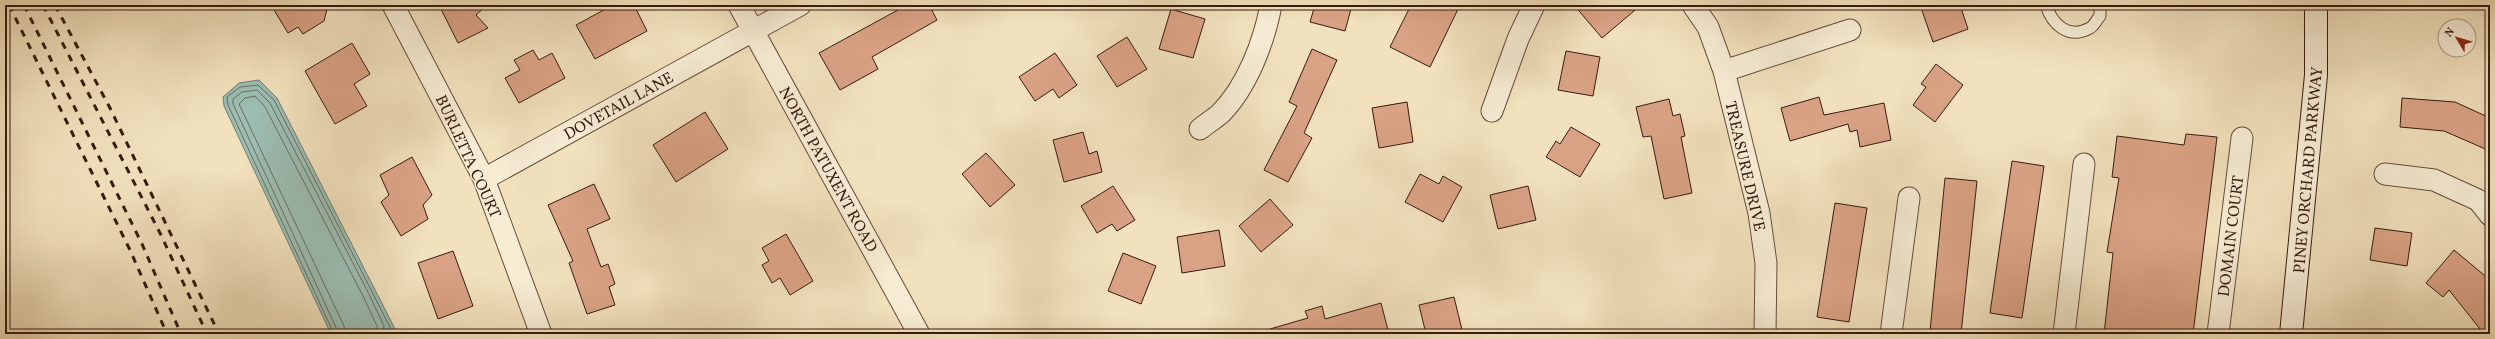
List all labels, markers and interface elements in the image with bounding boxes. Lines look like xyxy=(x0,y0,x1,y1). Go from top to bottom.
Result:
north arrow xyxy=(2437,18,2477,58)
text: N xyxy=(2442,25,2459,41)
street label: PINEY ORCHARD PARKWAY xyxy=(2289,66,2329,274)
street label: DOVETAIL LANE xyxy=(560,67,678,146)
street label: NORTH PATUXENT ROAD xyxy=(773,83,882,257)
street label: BURLETTA COURT xyxy=(429,92,505,222)
street label: TREASURE DRIVE xyxy=(1718,99,1770,234)
street label: DOMAIN COURT xyxy=(2214,174,2250,298)

